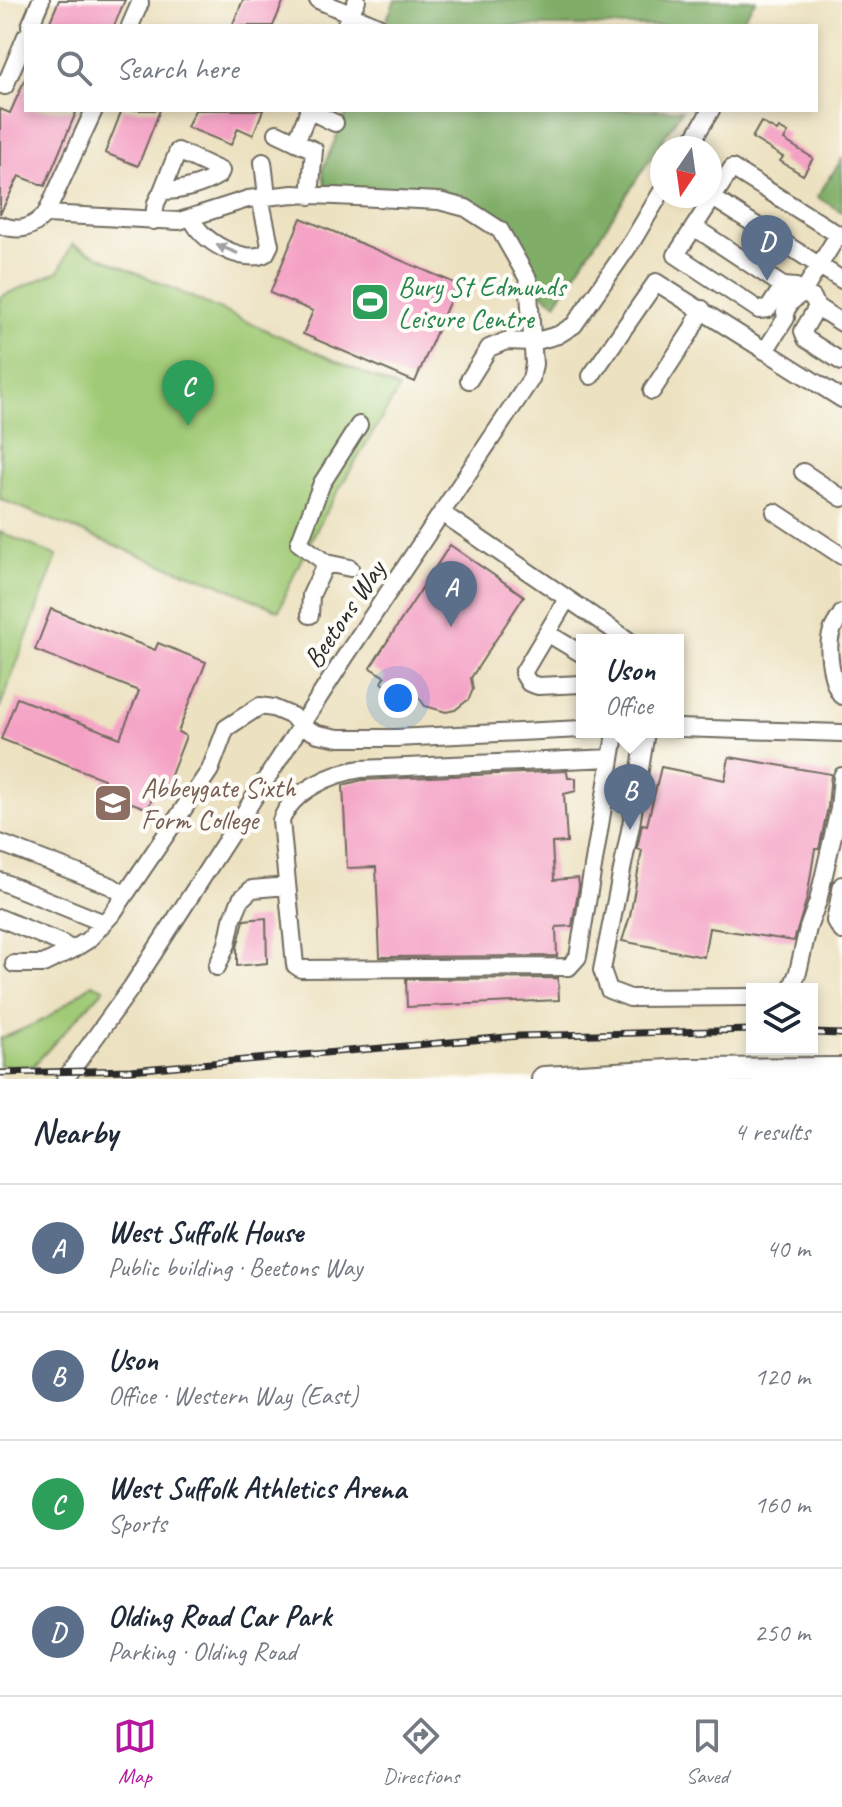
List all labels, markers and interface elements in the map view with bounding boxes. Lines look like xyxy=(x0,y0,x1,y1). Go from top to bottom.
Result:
search box xyxy=(24,24,818,112)
icon: search xyxy=(52,46,96,90)
text: Search here xyxy=(116,49,238,87)
north arrow xyxy=(650,136,722,208)
pin: D xyxy=(741,215,793,281)
one-way arrow xyxy=(215,242,239,255)
place label: Bury St Edmunds Leisure Centre xyxy=(398,269,568,336)
sports icon: Bury St Edmunds Leisure Centre xyxy=(349,281,391,323)
pin: C xyxy=(162,360,214,426)
street label: Beetons Way xyxy=(295,552,394,674)
pin: A xyxy=(425,561,477,627)
popup xyxy=(576,634,684,738)
text: Uson xyxy=(605,651,655,689)
your location xyxy=(378,678,418,718)
text: Office xyxy=(605,689,653,722)
pin: B xyxy=(604,764,656,830)
place label: Abbeygate Sixth Form College xyxy=(141,770,297,837)
school or university icon: Abbeygate Sixth Form College xyxy=(92,782,134,824)
map controls xyxy=(746,983,818,1055)
button: layers xyxy=(746,983,818,1055)
text: Nearby xyxy=(32,1110,118,1153)
text: 4 results xyxy=(734,1115,810,1148)
text: West Suffolk House xyxy=(108,1213,303,1251)
text: A xyxy=(51,1232,65,1265)
text: 40 m xyxy=(766,1232,810,1265)
text: Public building · Beetons Way xyxy=(108,1251,362,1284)
text: Uson xyxy=(108,1341,158,1379)
text: B xyxy=(51,1360,65,1393)
text: 120 m xyxy=(754,1360,810,1393)
text: Office · Western Way (East) xyxy=(108,1379,358,1412)
text: West Suffolk Athletics Arena xyxy=(108,1469,406,1507)
text: C xyxy=(52,1488,64,1521)
text: 160 m xyxy=(754,1488,810,1521)
text: Sports xyxy=(108,1507,166,1540)
text: Olding Road Car Park xyxy=(108,1597,331,1635)
text: D xyxy=(50,1616,66,1649)
text: 250 m xyxy=(754,1616,810,1649)
text: Parking · Olding Road xyxy=(108,1635,296,1668)
tab: Map xyxy=(113,1714,157,1790)
tab: Directions xyxy=(383,1714,459,1790)
tab: Saved xyxy=(685,1714,729,1790)

